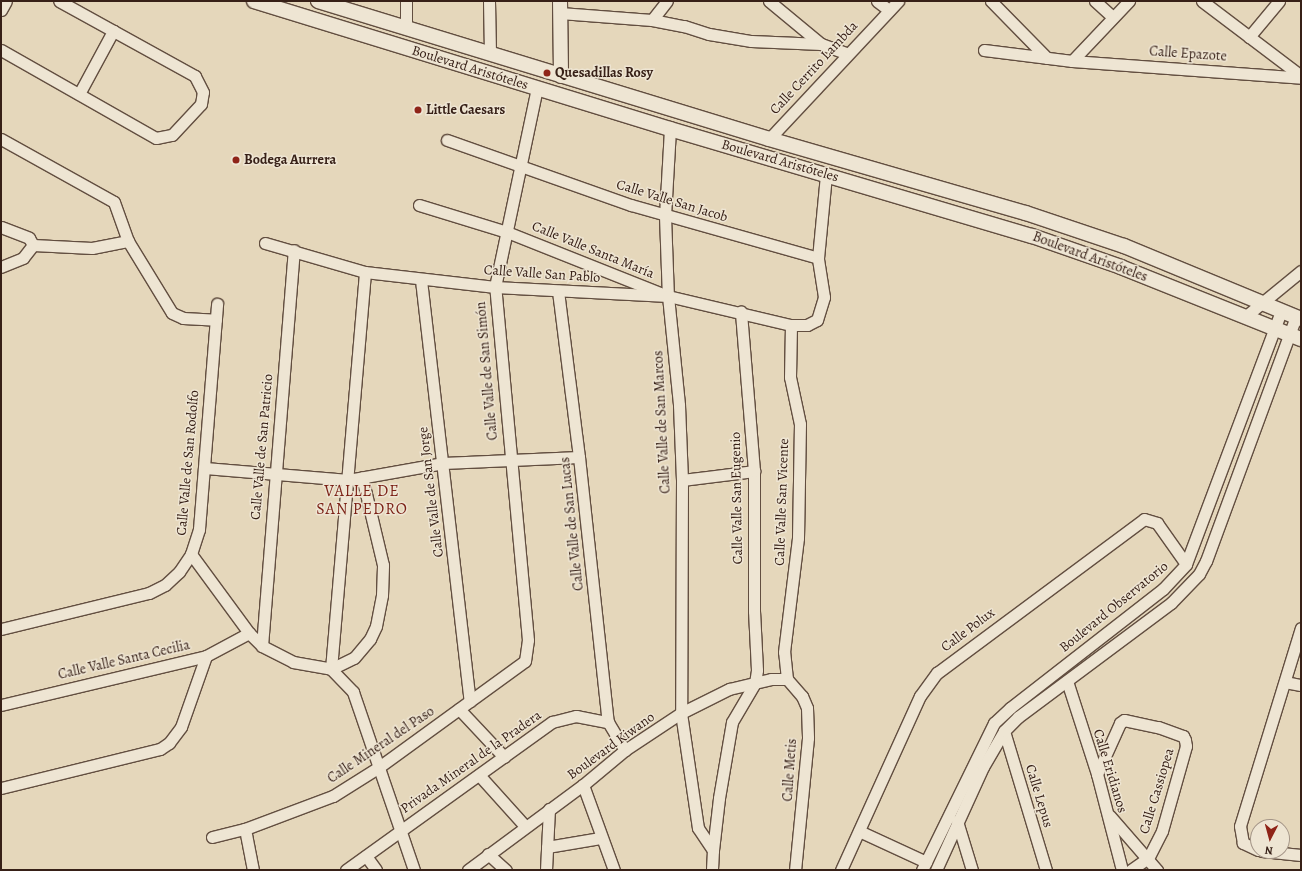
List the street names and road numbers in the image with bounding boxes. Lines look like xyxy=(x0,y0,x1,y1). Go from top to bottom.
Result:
street label: Calle Cerrito Lambda xyxy=(766,18,862,118)
street label: Boulevard Aristóteles xyxy=(410,42,530,94)
street label: Calle Epazote xyxy=(1149,43,1227,65)
street label: Boulevard Aristóteles xyxy=(719,136,841,186)
street label: Calle Valle San Jacob xyxy=(614,176,730,226)
street label: Calle Valle Santa María xyxy=(529,218,657,282)
street label: Boulevard Aristóteles xyxy=(1030,228,1150,286)
street label: Calle Valle San Pablo xyxy=(483,262,601,286)
street label: Calle Valle de San Simón xyxy=(473,301,501,441)
street label: Calle Valle de San Marcos xyxy=(650,350,674,494)
street label: Calle Valle de San Patricio xyxy=(247,373,277,521)
street label: Calle Valle de San Rodolfo xyxy=(173,390,203,536)
street label: Calle Valle de San Jorge xyxy=(415,426,447,558)
street label: Calle Valle San Eugenio xyxy=(727,432,747,564)
street label: Calle Valle San Vicente xyxy=(771,438,793,566)
street label: Calle Valle de San Lucas xyxy=(557,456,587,592)
street label: Boulevard Observatorio xyxy=(1056,558,1172,656)
street label: Calle Polux xyxy=(938,604,998,656)
street label: Calle Valle Santa Cecilia xyxy=(56,637,192,683)
street label: Calle Mineral del Paso xyxy=(324,703,438,787)
street label: Privada Mineral de la Pradera xyxy=(397,707,545,817)
street label: Boulevard Kiwano xyxy=(564,709,658,783)
street label: Calle Eridianos xyxy=(1089,727,1131,815)
street label: Calle Metis xyxy=(779,738,801,802)
street label: Calle Cassiopea xyxy=(1136,746,1178,836)
street label: Calle Lepus xyxy=(1021,762,1057,830)

